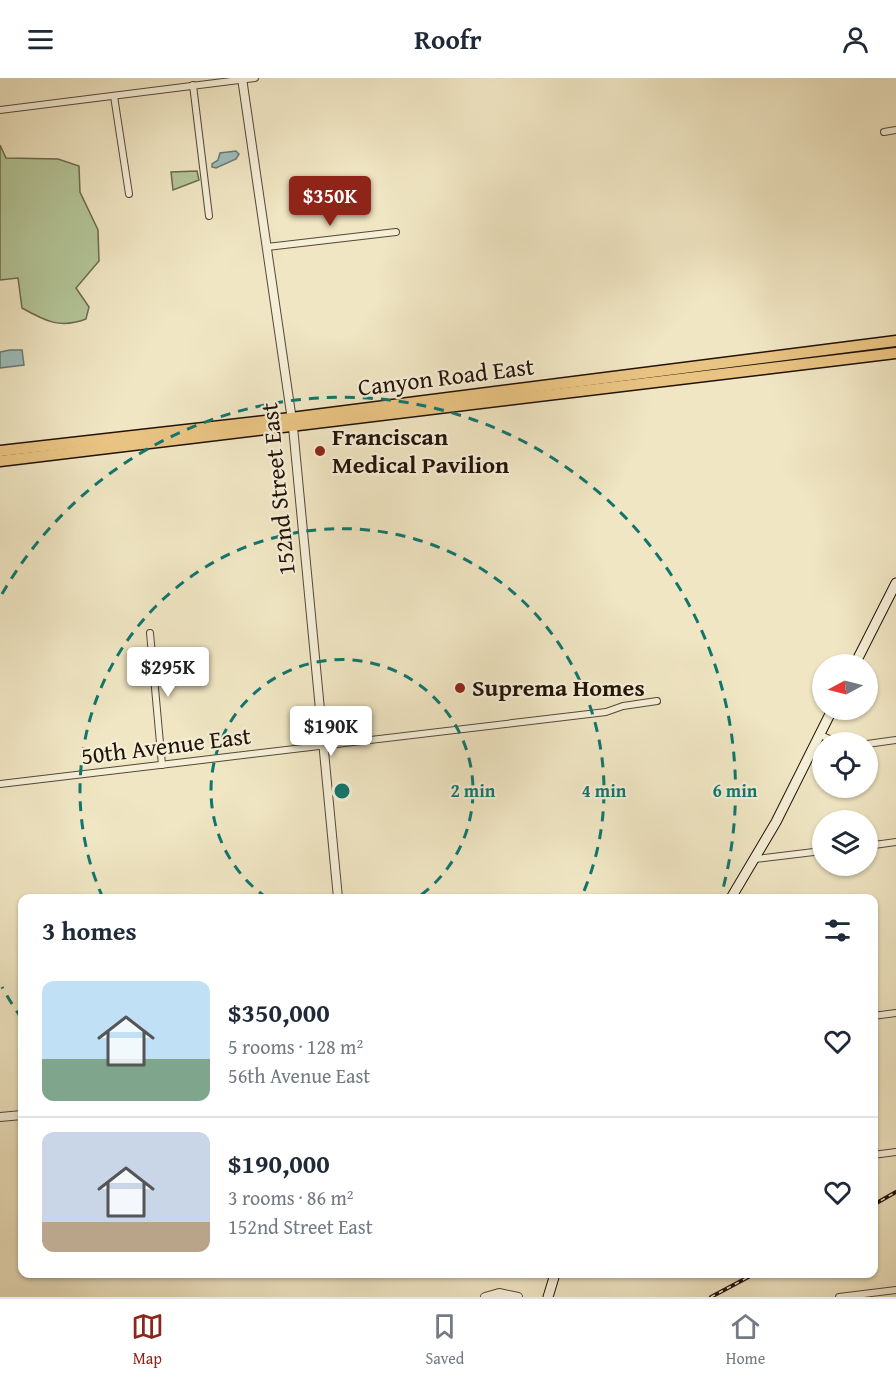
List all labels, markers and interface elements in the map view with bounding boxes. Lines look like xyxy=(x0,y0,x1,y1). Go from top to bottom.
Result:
text: Roofr xyxy=(414,19,482,59)
icon: menu xyxy=(24,23,57,56)
icon: person xyxy=(839,23,872,56)
pin: $350K xyxy=(288,176,372,227)
text: $350K xyxy=(303,181,357,210)
street label: Canyon Road East xyxy=(356,348,537,405)
street label: 152nd Street East xyxy=(251,400,304,577)
place label: Franciscan Medical Pavilion xyxy=(332,419,509,482)
marker: Franciscan Medical Pavilion xyxy=(313,444,327,458)
pin: $295K xyxy=(126,647,210,698)
text: $295K xyxy=(141,652,195,681)
north arrow xyxy=(812,654,878,720)
map controls xyxy=(812,654,878,876)
place label: Suprema Homes xyxy=(472,670,645,705)
marker: Suprema Homes xyxy=(453,681,467,695)
pin: $190K xyxy=(289,706,373,757)
text: $190K xyxy=(304,711,358,740)
street label: 50th Avenue East xyxy=(79,718,253,773)
button: locate xyxy=(812,732,878,798)
text: 2 min xyxy=(451,777,496,804)
text: 4 min xyxy=(582,777,627,804)
text: 6 min xyxy=(713,777,758,804)
centre of rings xyxy=(332,781,352,801)
button: layers xyxy=(812,810,878,876)
text: 3 homes xyxy=(42,911,137,950)
icon: filters xyxy=(821,914,854,947)
text: $350,000 xyxy=(228,993,330,1032)
icon: home xyxy=(90,1005,162,1077)
icon: heart xyxy=(821,1025,854,1058)
text: 5 rooms · 128 m² xyxy=(228,1032,363,1061)
text: 56th Avenue East xyxy=(228,1061,370,1090)
text: $190,000 xyxy=(228,1144,330,1183)
icon: home xyxy=(90,1156,162,1228)
icon: heart xyxy=(821,1176,854,1209)
text: 3 rooms · 86 m² xyxy=(228,1183,354,1212)
text: 152nd Street East xyxy=(228,1212,373,1241)
tab: Map xyxy=(131,1310,164,1370)
tab: Saved xyxy=(425,1310,464,1370)
tab: Home xyxy=(726,1310,765,1370)

